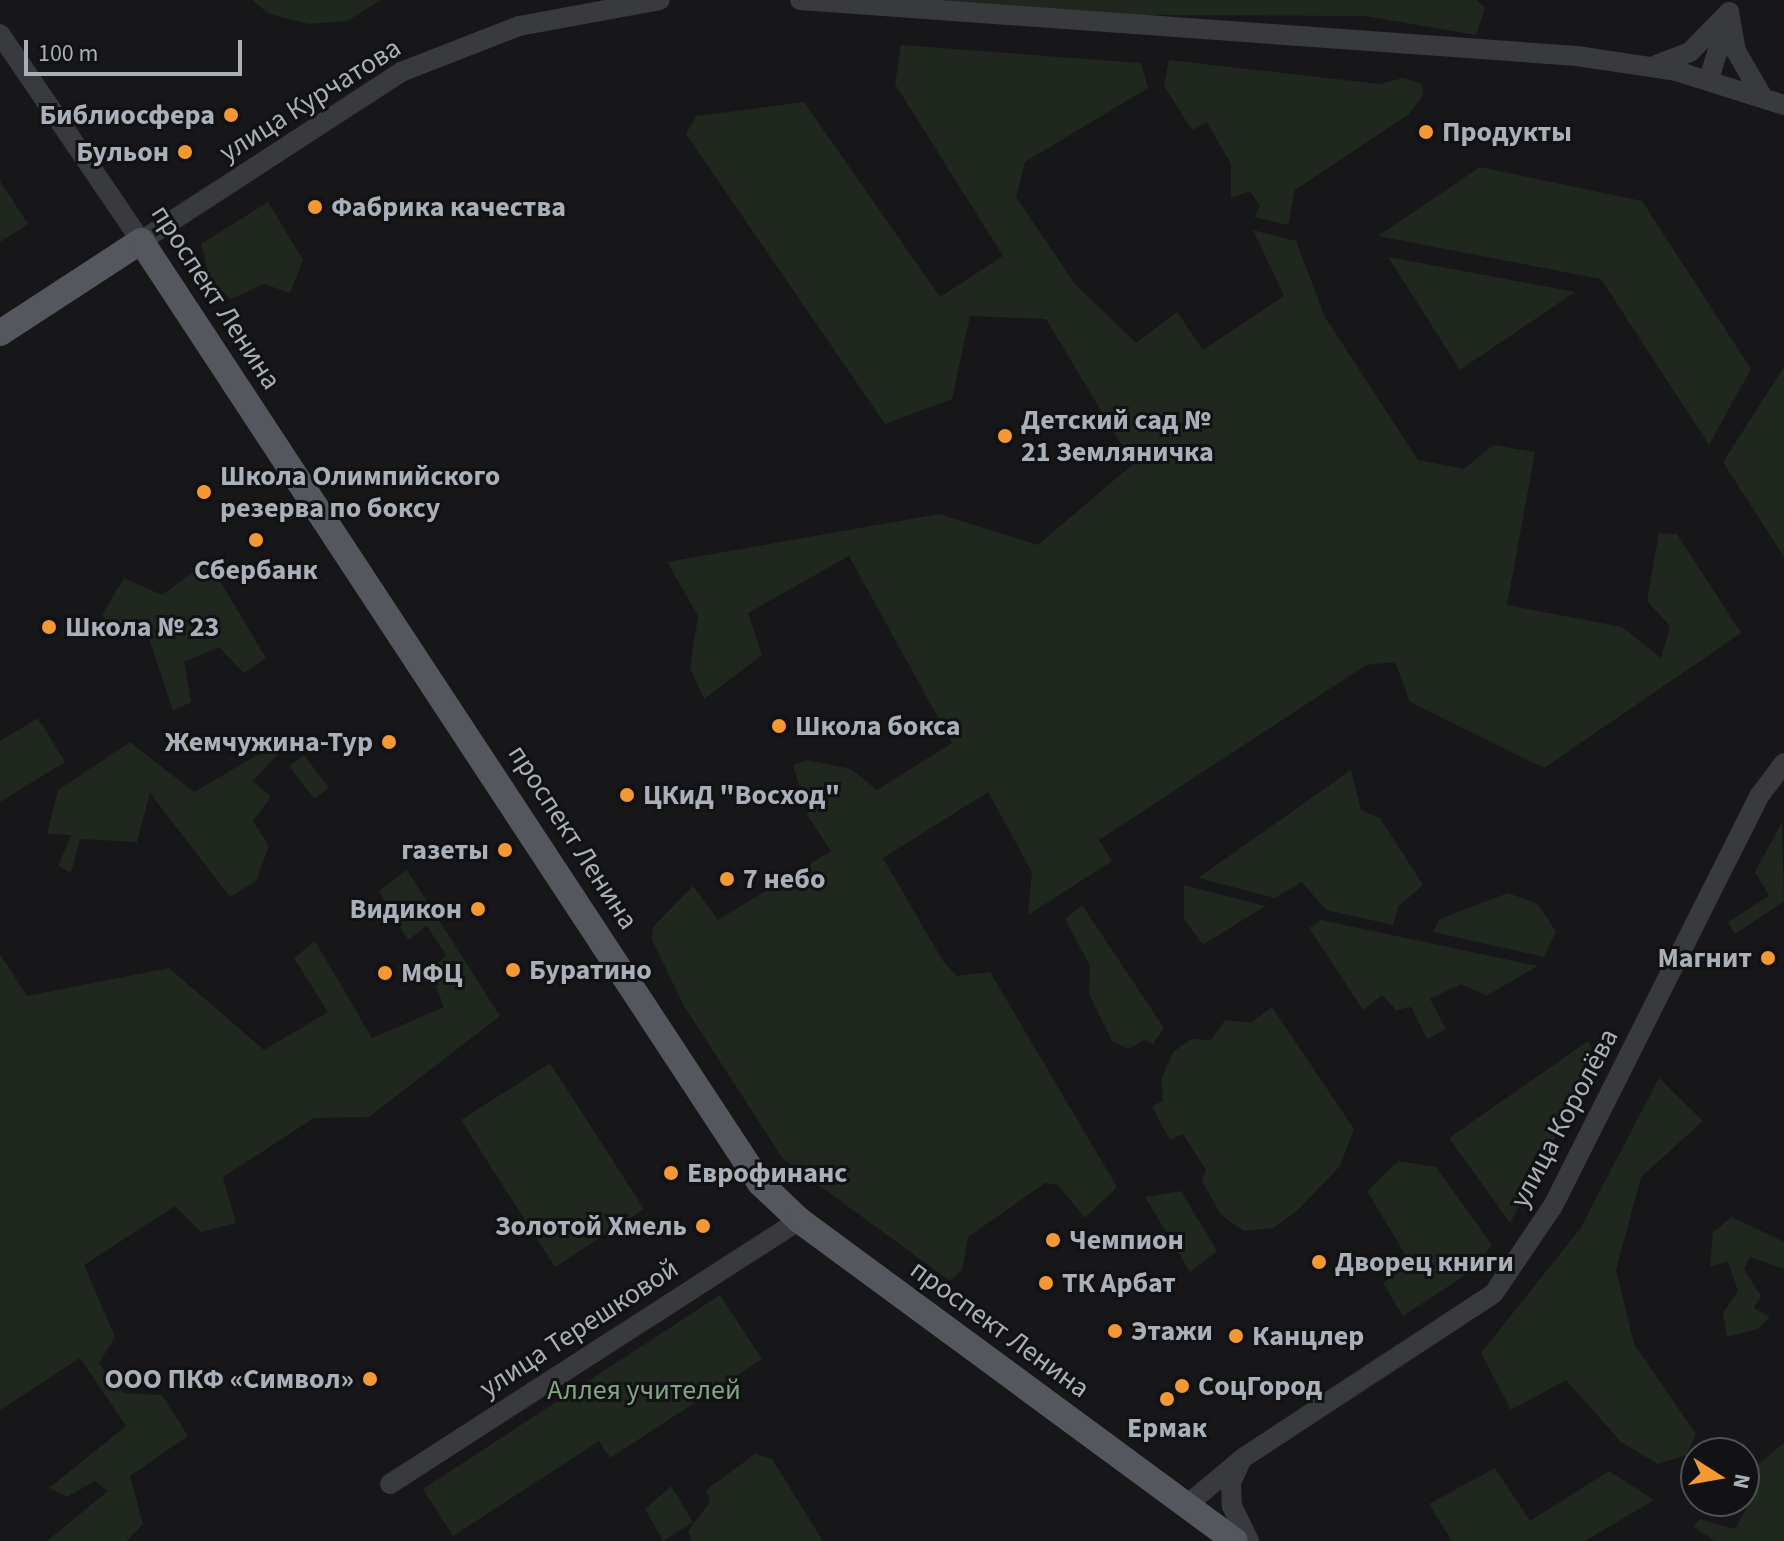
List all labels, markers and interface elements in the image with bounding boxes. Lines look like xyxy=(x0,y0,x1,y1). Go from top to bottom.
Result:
scale bar xyxy=(28,24,246,74)
street label: улица Курчатова xyxy=(213,31,407,169)
text: 100 m xyxy=(38,36,98,71)
place label: Библиосфера xyxy=(39,98,215,132)
marker: Библиосфера xyxy=(222,106,240,124)
place label: Продукты xyxy=(1442,115,1572,149)
marker: Продукты xyxy=(1417,123,1435,141)
place label: Бульон xyxy=(76,135,169,169)
marker: Бульон xyxy=(176,143,194,161)
place label: Фабрика качества xyxy=(331,190,566,224)
street label: проспект Ленина xyxy=(144,198,288,396)
marker: Фабрика качества xyxy=(306,198,324,216)
place label: Детский сад № 21 Земляничка xyxy=(1021,403,1214,469)
marker: Детский сад № 21 Земляничка xyxy=(996,427,1014,445)
place label: Школа Олимпийского резерва по боксу xyxy=(220,459,500,525)
marker: Школа Олимпийского резерва по боксу xyxy=(195,483,213,501)
marker: Сбербанк xyxy=(247,531,265,549)
place label: Сбербанк xyxy=(194,553,318,587)
place label: Школа № 23 xyxy=(65,610,219,644)
marker: Школа № 23 xyxy=(40,618,58,636)
place label: Школа бокса xyxy=(795,709,961,743)
marker: Школа бокса xyxy=(770,717,788,735)
place label: Жемчужина-Тур xyxy=(165,725,373,759)
marker: Жемчужина-Тур xyxy=(380,733,398,751)
street label: проспект Ленина xyxy=(501,738,645,936)
place label: ЦКиД "Восход" xyxy=(643,778,840,812)
marker: ЦКиД "Восход" xyxy=(618,786,636,804)
place label: газеты xyxy=(401,833,489,867)
marker: газеты xyxy=(496,841,514,859)
place label: 7 небо xyxy=(743,862,825,896)
marker: 7 небо xyxy=(718,870,736,888)
place label: Видикон xyxy=(350,892,462,926)
marker: Видикон xyxy=(469,900,487,918)
place label: Магнит xyxy=(1657,941,1752,975)
marker: Магнит xyxy=(1759,949,1777,967)
place label: Буратино xyxy=(529,953,652,987)
place label: МФЦ xyxy=(401,956,462,990)
marker: Буратино xyxy=(504,961,522,979)
marker: МФЦ xyxy=(376,964,394,982)
street label: улица Королёва xyxy=(1503,1023,1625,1213)
place label: Еврофинанс xyxy=(687,1156,847,1190)
marker: Еврофинанс xyxy=(662,1164,680,1182)
place label: Золотой Хмель xyxy=(495,1209,687,1243)
marker: Золотой Хмель xyxy=(694,1217,712,1235)
place label: Чемпион xyxy=(1069,1223,1184,1257)
marker: Чемпион xyxy=(1044,1231,1062,1249)
place label: Дворец книги xyxy=(1335,1245,1514,1279)
street label: улица Терешковой xyxy=(473,1251,685,1405)
street label: проспект Ленина xyxy=(904,1253,1096,1405)
marker: Дворец книги xyxy=(1310,1253,1328,1271)
place label: ТК Арбат xyxy=(1062,1266,1176,1300)
marker: ТК Арбат xyxy=(1037,1274,1055,1292)
place label: Этажи xyxy=(1131,1314,1213,1348)
place label: Канцлер xyxy=(1252,1319,1364,1353)
marker: Этажи xyxy=(1106,1322,1124,1340)
marker: Канцлер xyxy=(1227,1327,1245,1345)
place label: ООО ПКФ «Символ» xyxy=(104,1362,354,1396)
place label: СоцГород xyxy=(1198,1369,1322,1403)
marker: ООО ПКФ «Символ» xyxy=(361,1370,379,1388)
park label: Аллея учителей xyxy=(547,1373,741,1407)
marker: СоцГород xyxy=(1173,1377,1191,1395)
marker: Ермак xyxy=(1158,1390,1176,1408)
place label: Ермак xyxy=(1127,1411,1207,1445)
north arrow xyxy=(1680,1437,1760,1517)
text: N xyxy=(1724,1471,1759,1491)

